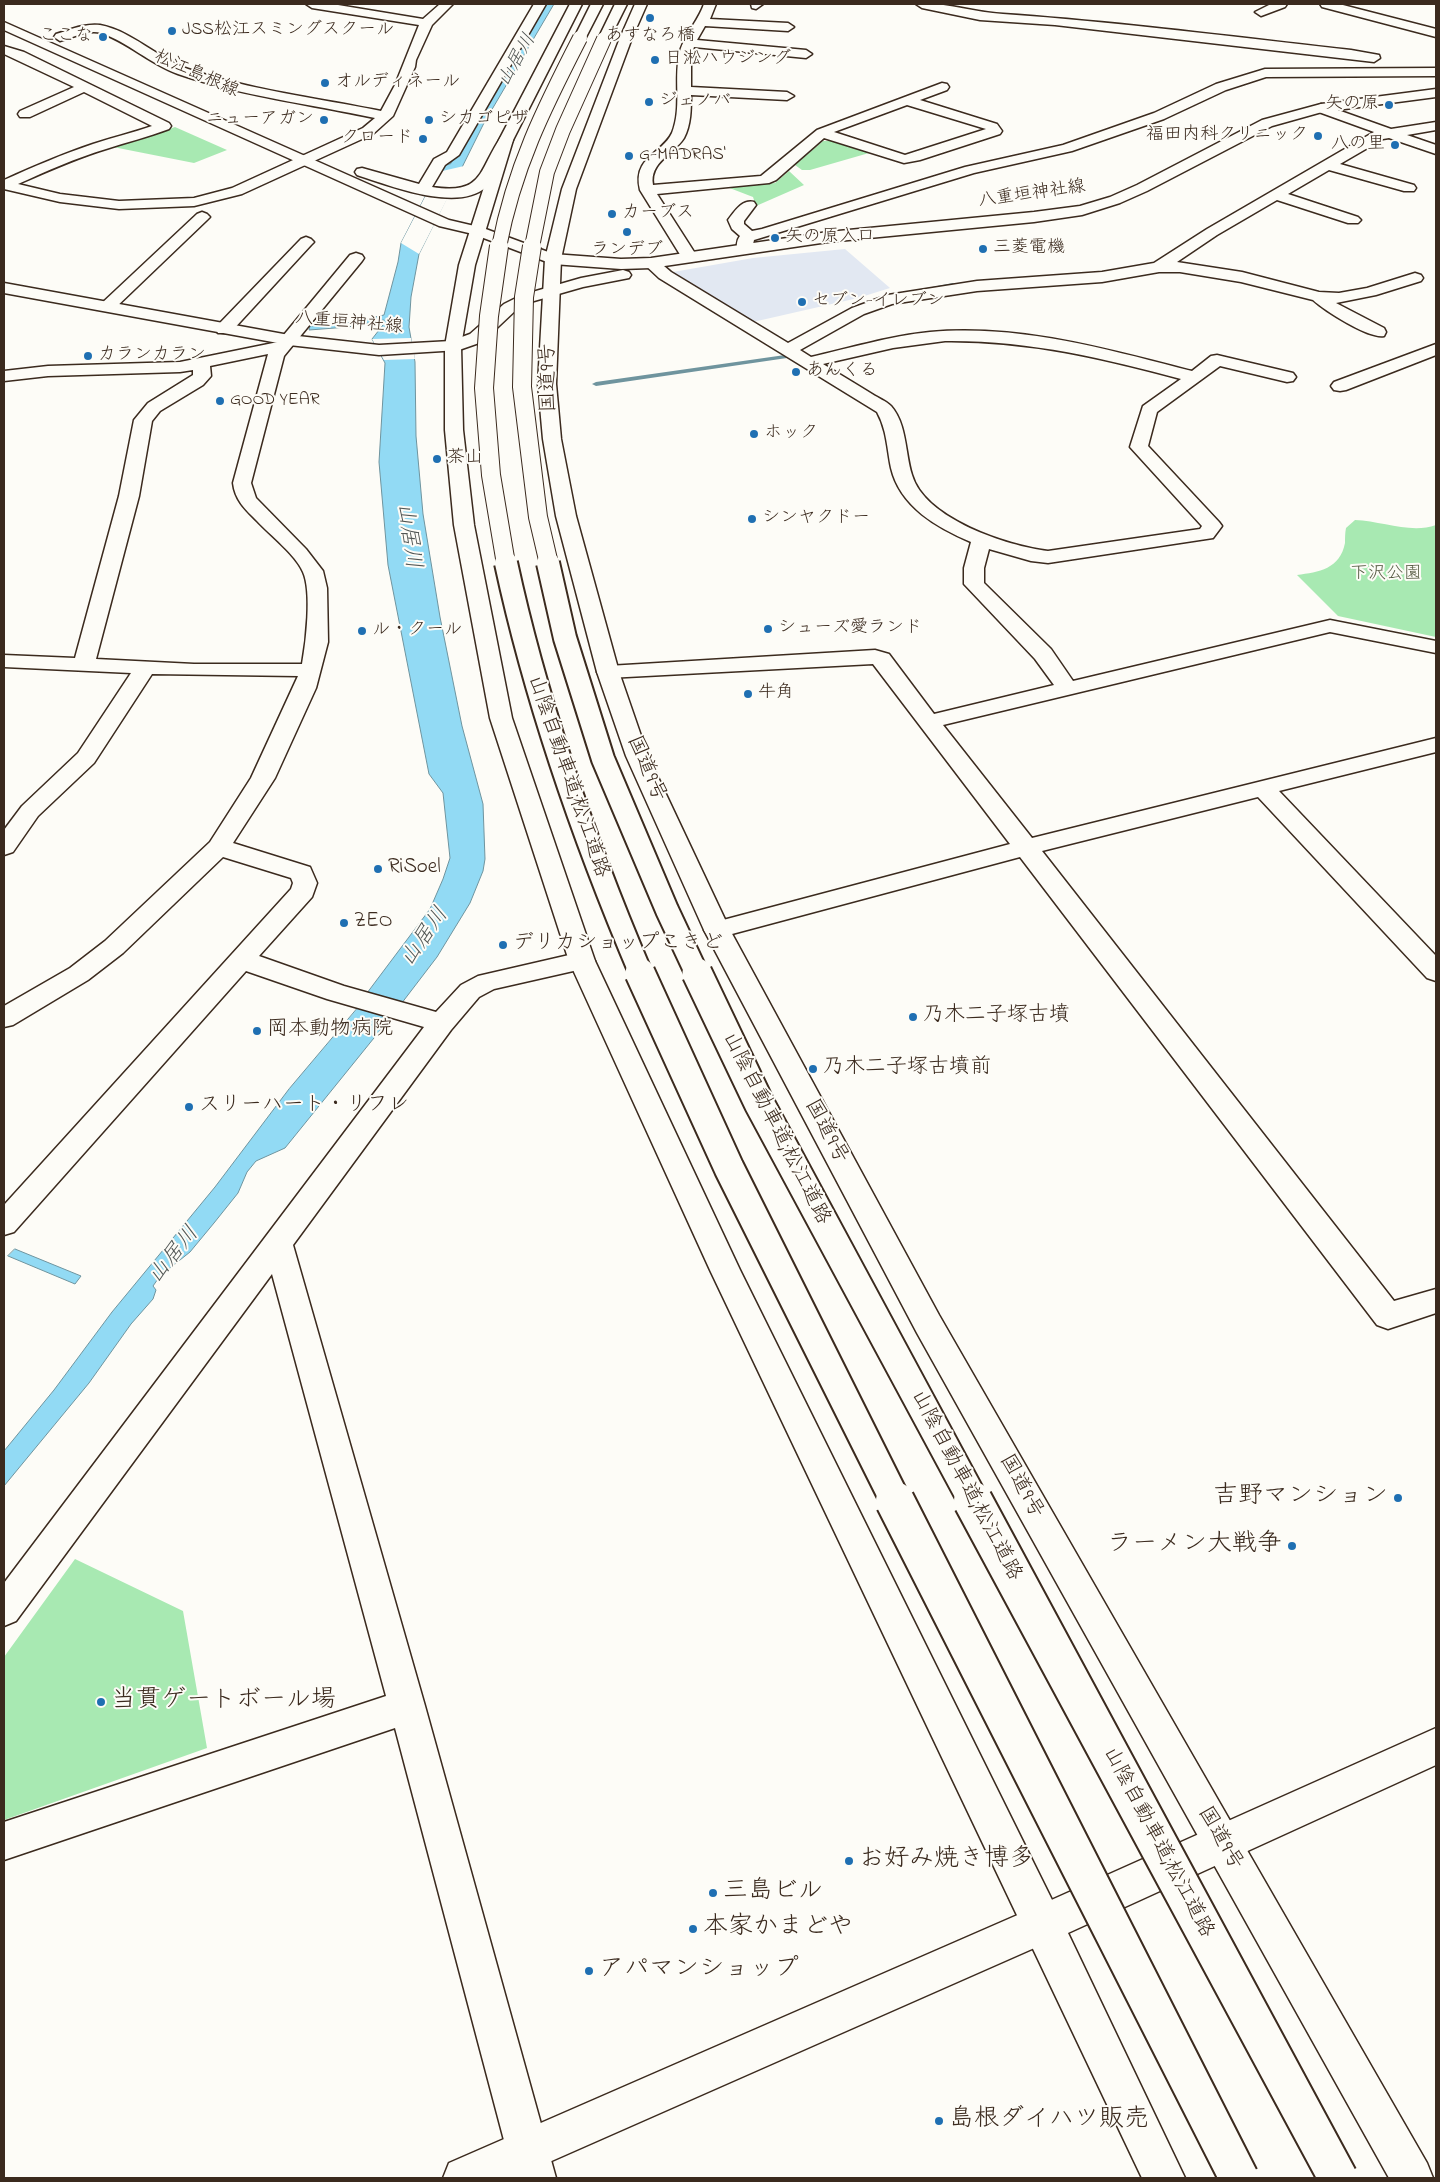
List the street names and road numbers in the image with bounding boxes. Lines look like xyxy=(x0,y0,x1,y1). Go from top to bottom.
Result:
street label: 松江島根線 xyxy=(150,47,242,103)
street label: 八重垣神社線 xyxy=(977,177,1087,213)
street label: 八重垣神社線 xyxy=(294,309,404,339)
street label: 国道9号 xyxy=(537,343,563,413)
street label: 山陰自動車道;松江道路 xyxy=(520,672,614,882)
street label: 国道9号 xyxy=(620,732,670,806)
street label: 山陰自動車道;松江道路 xyxy=(715,1029,835,1229)
street label: 国道9号 xyxy=(798,1095,852,1169)
street label: 山陰自動車道;松江道路 xyxy=(904,1386,1026,1586)
street label: 国道9号 xyxy=(992,1451,1048,1523)
street label: 山陰自動車道;松江道路 xyxy=(1096,1743,1218,1943)
street label: 国道9号 xyxy=(1191,1803,1247,1875)

